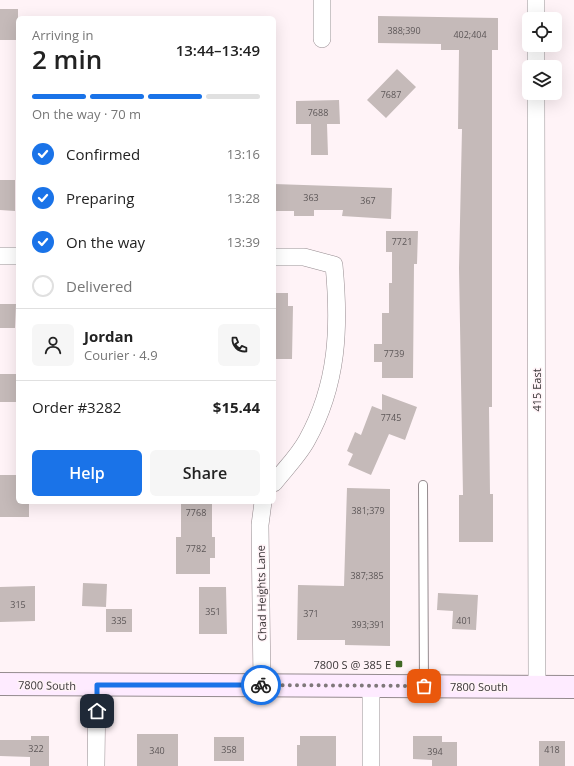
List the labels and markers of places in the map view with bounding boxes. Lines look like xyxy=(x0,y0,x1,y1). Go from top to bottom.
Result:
place label: 7800 S @ 385 E xyxy=(314,657,391,672)
marker: 7800 S @ 385 E xyxy=(394,659,404,669)
pin xyxy=(407,669,441,703)
pin xyxy=(80,694,114,728)

